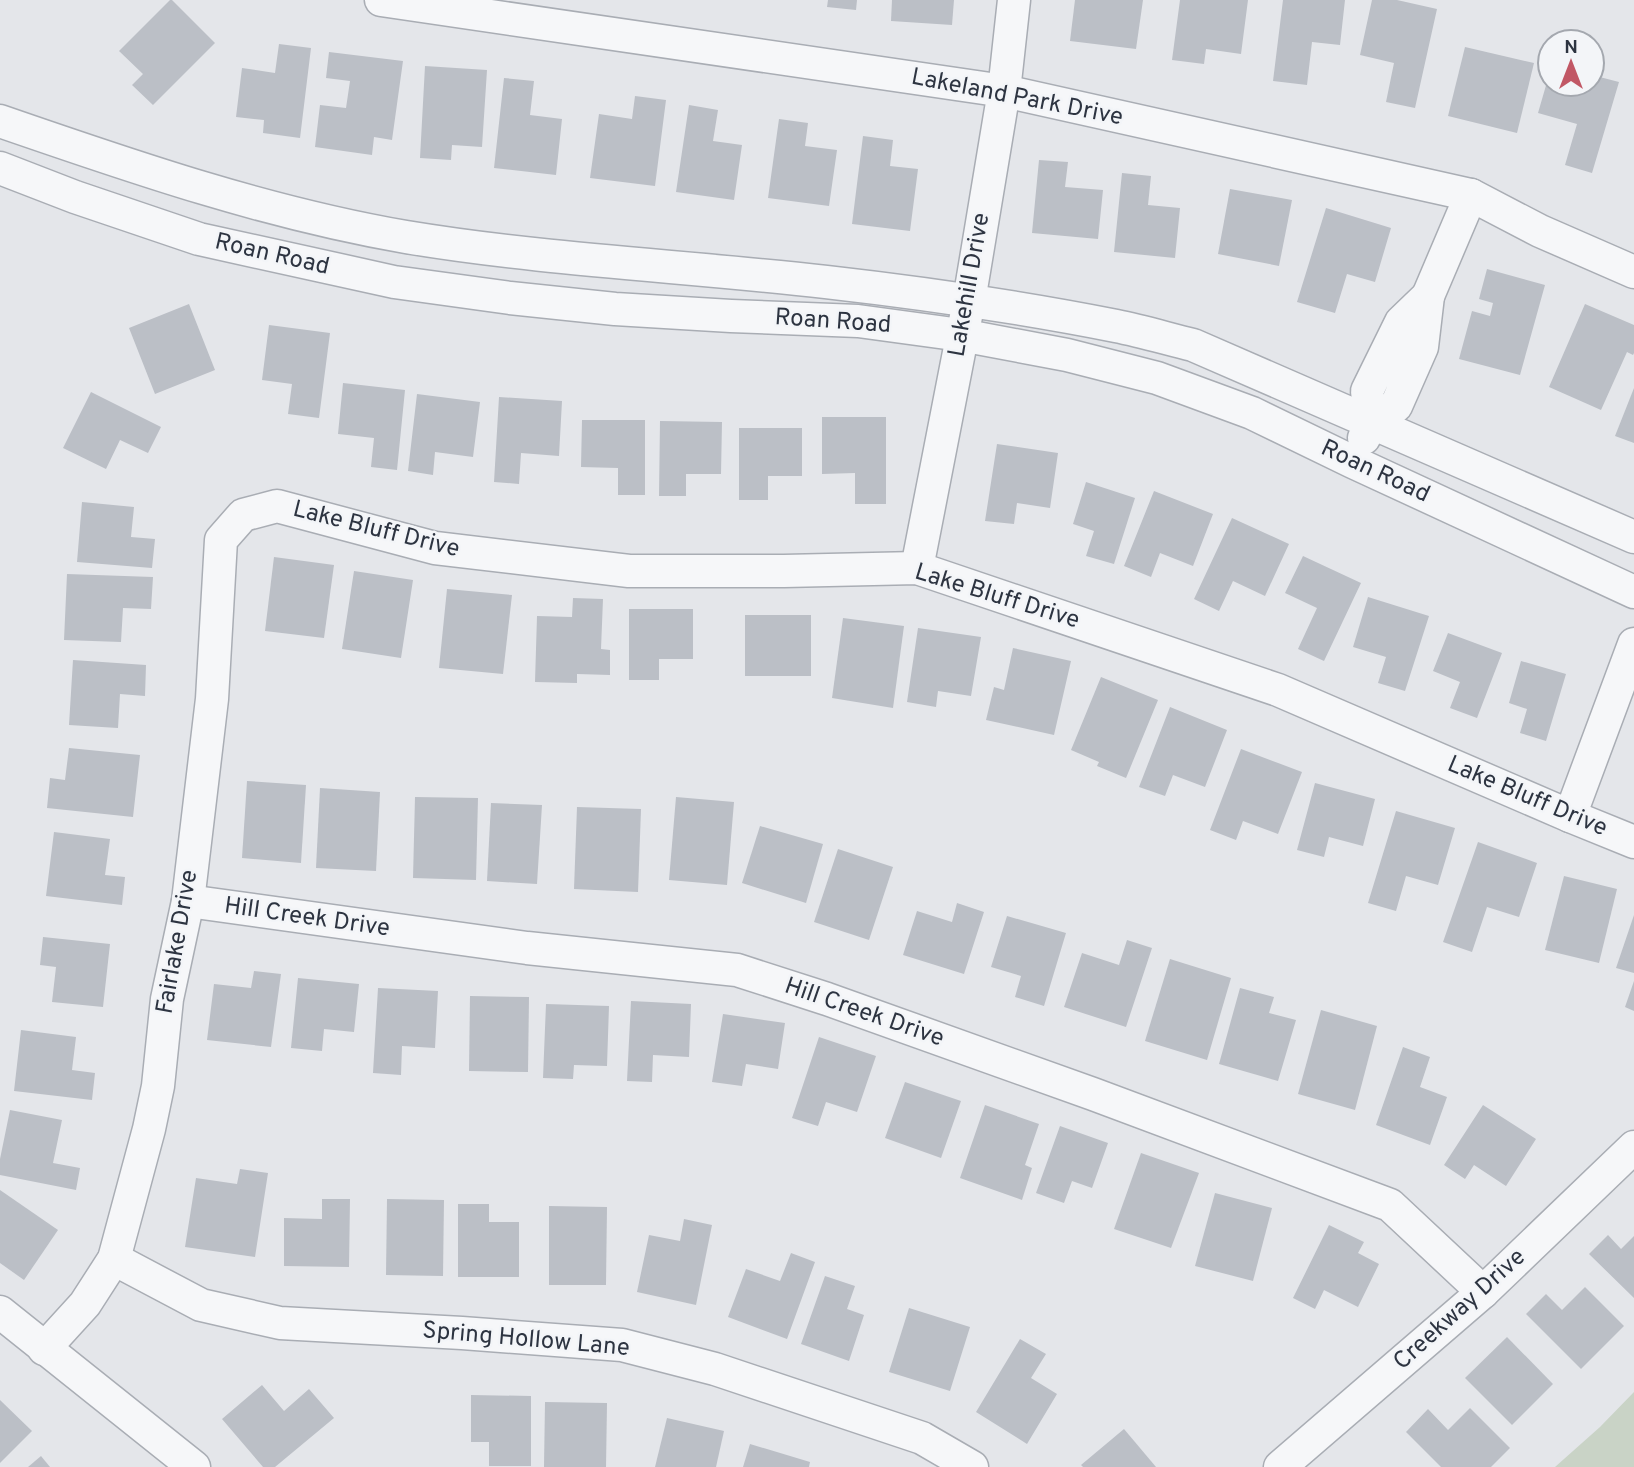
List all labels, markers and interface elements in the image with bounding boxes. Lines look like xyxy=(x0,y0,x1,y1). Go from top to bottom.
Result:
north arrow xyxy=(1536,28,1606,98)
text: N xyxy=(1564,36,1578,60)
street label: Lakeland Park Drive xyxy=(908,63,1126,133)
street label: Lakehill Drive xyxy=(943,211,997,359)
street label: Roan Road xyxy=(212,227,332,283)
street label: Roan Road xyxy=(774,303,892,341)
street label: Roan Road xyxy=(1316,434,1434,510)
street label: Lake Bluff Drive xyxy=(289,495,463,565)
street label: Lake Bluff Drive xyxy=(911,558,1083,636)
street label: Lake Bluff Drive xyxy=(1443,750,1611,844)
street label: Fairlake Drive xyxy=(151,868,205,1016)
street label: Hill Creek Drive xyxy=(222,892,392,944)
street label: Hill Creek Drive xyxy=(780,972,948,1054)
street label: Creekway Drive xyxy=(1388,1243,1532,1377)
street label: Spring Hollow Lane xyxy=(421,1316,631,1364)

